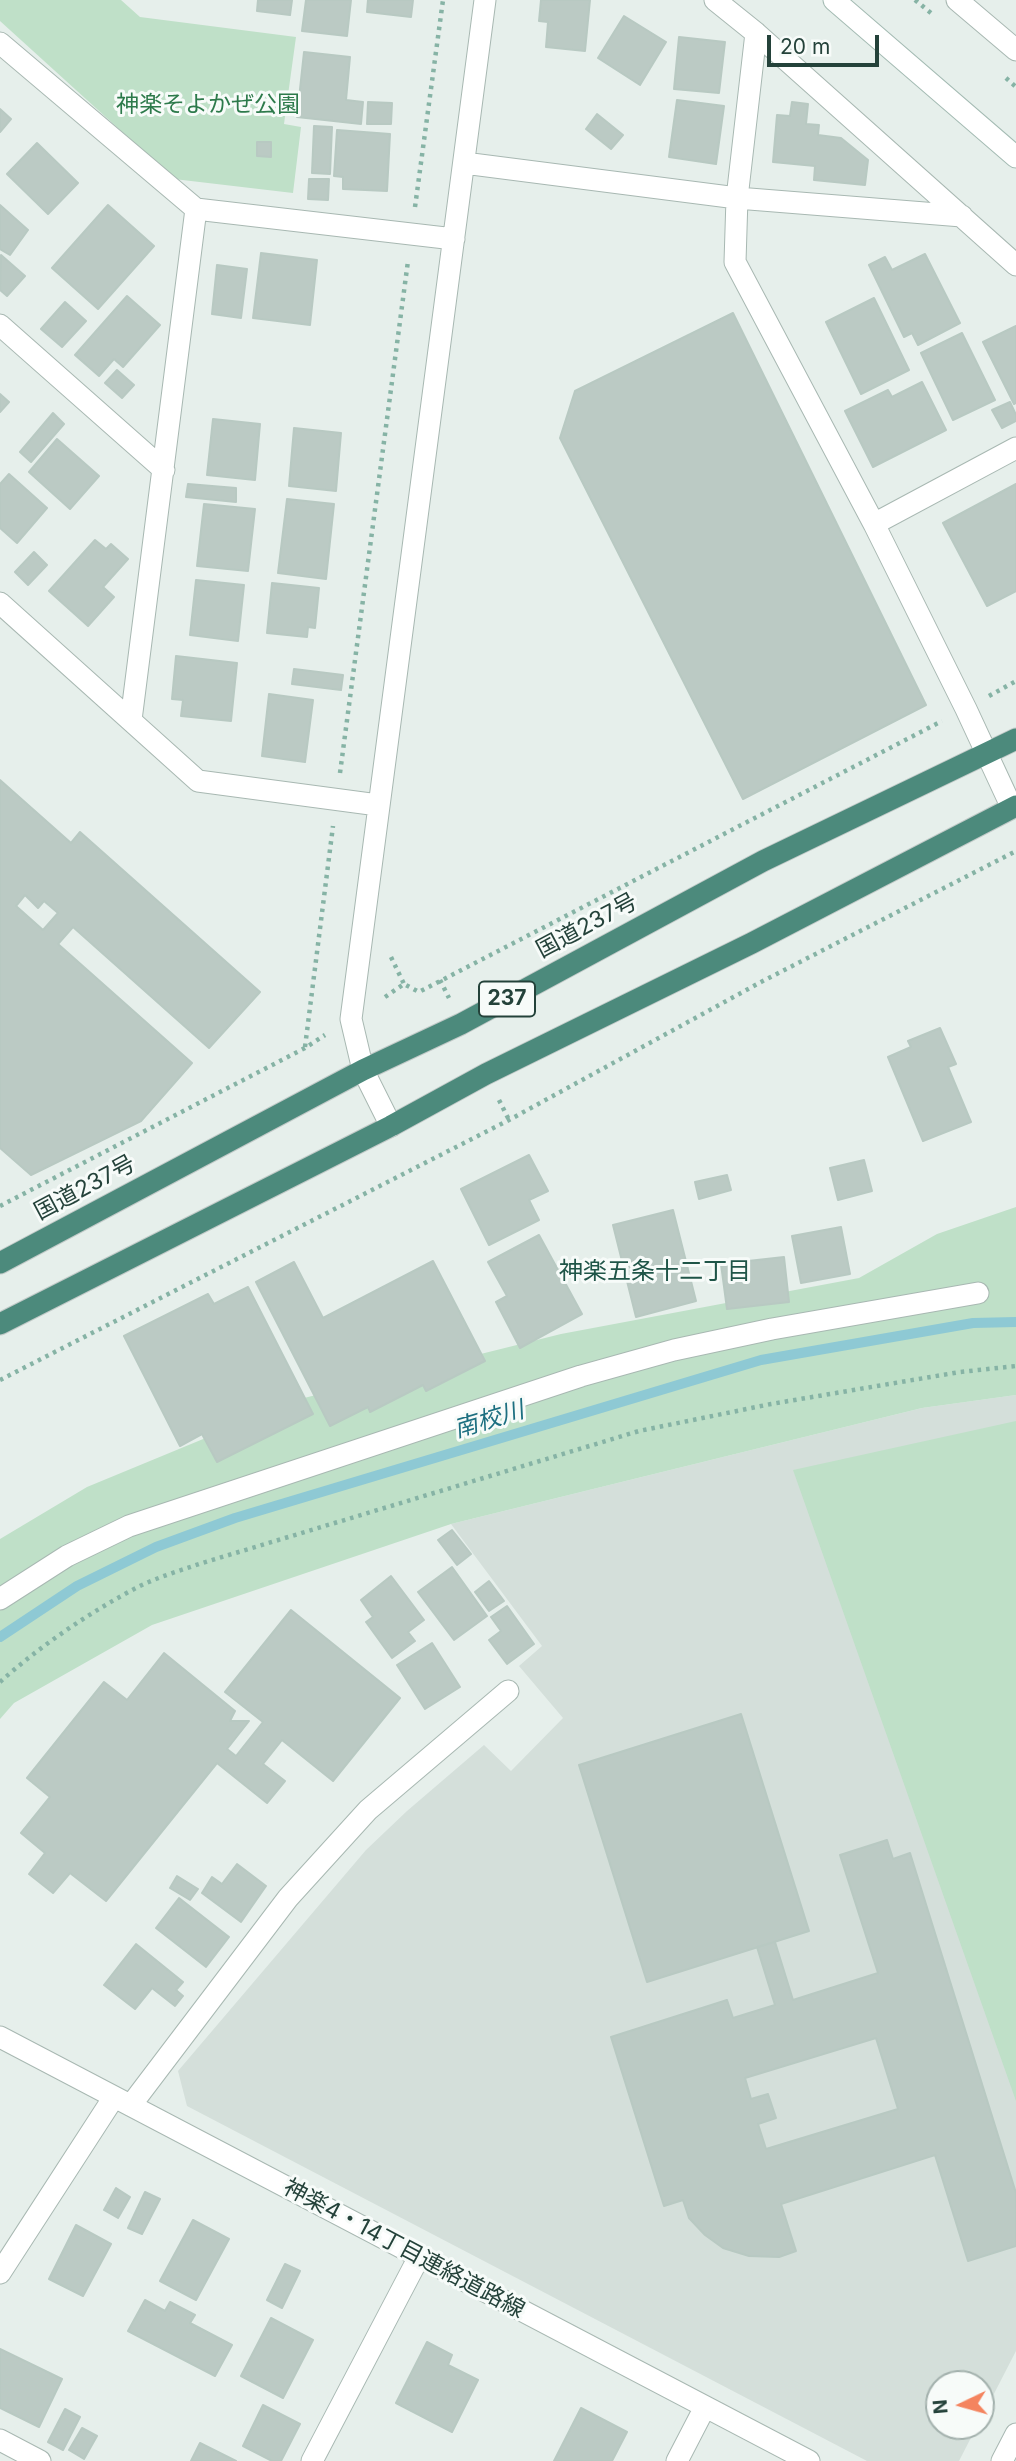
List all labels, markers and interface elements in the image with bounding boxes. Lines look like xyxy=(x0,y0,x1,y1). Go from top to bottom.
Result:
scale bar xyxy=(771,21,883,65)
text: 20 m xyxy=(780,34,830,59)
park label: 神楽そよかぜ公園 xyxy=(116,91,300,119)
street label: 国道237号 xyxy=(532,888,642,964)
road number: 237 xyxy=(479,982,535,1016)
street label: 国道237号 xyxy=(30,1150,140,1226)
district label: 神楽五条十二丁目 xyxy=(559,1258,751,1286)
water label: 南校川 xyxy=(450,1396,528,1444)
street label: 神楽4・14丁目連絡道路線 xyxy=(279,2174,529,2324)
north arrow xyxy=(925,2370,995,2440)
text: N xyxy=(928,2398,953,2415)

